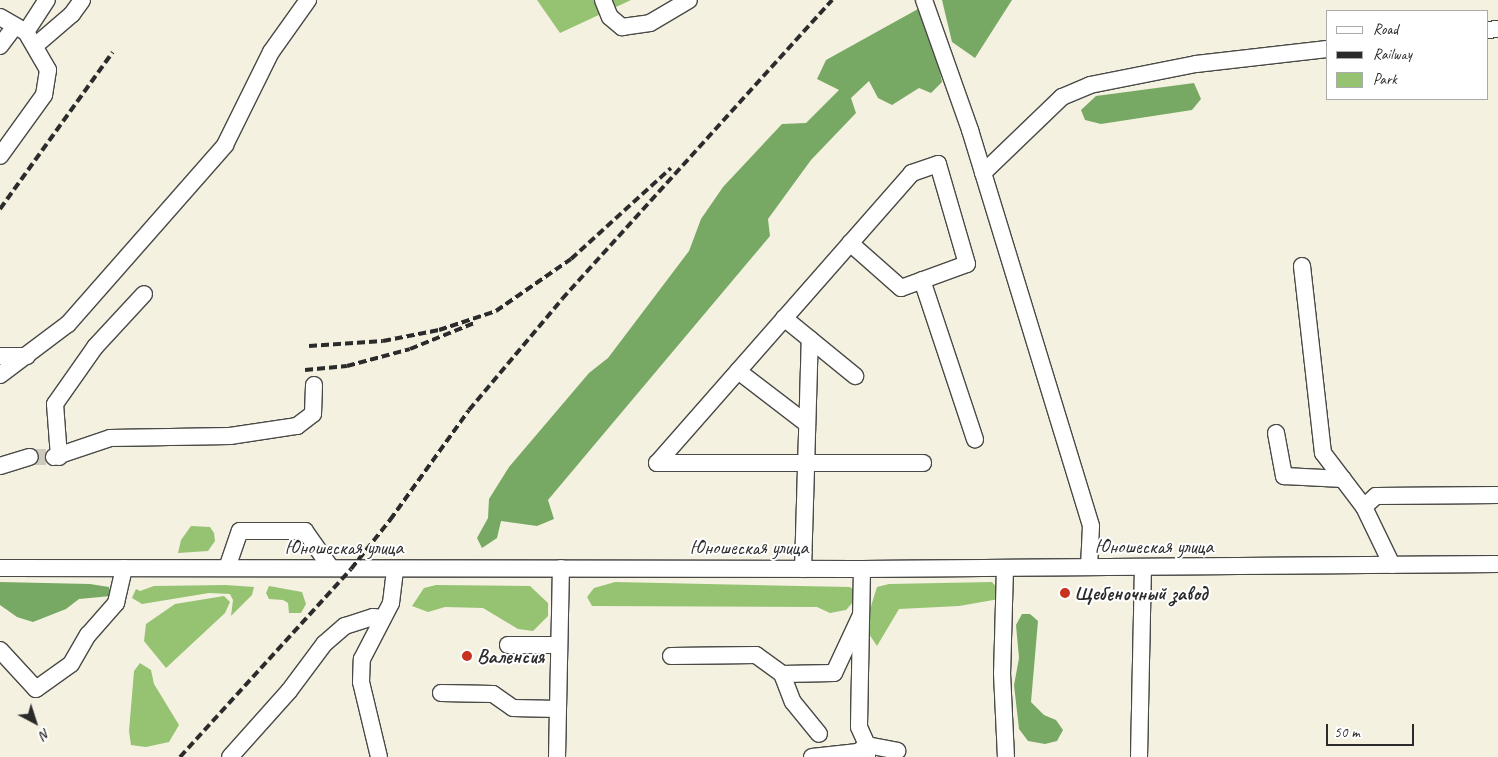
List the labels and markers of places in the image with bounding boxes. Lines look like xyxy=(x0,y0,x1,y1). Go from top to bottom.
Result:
place label: Щебеночный завод xyxy=(1075,581,1208,605)
marker: Щебеночный завод xyxy=(1059,587,1071,599)
place label: Валенсия xyxy=(477,644,544,668)
marker: Валенсия xyxy=(461,650,473,662)

